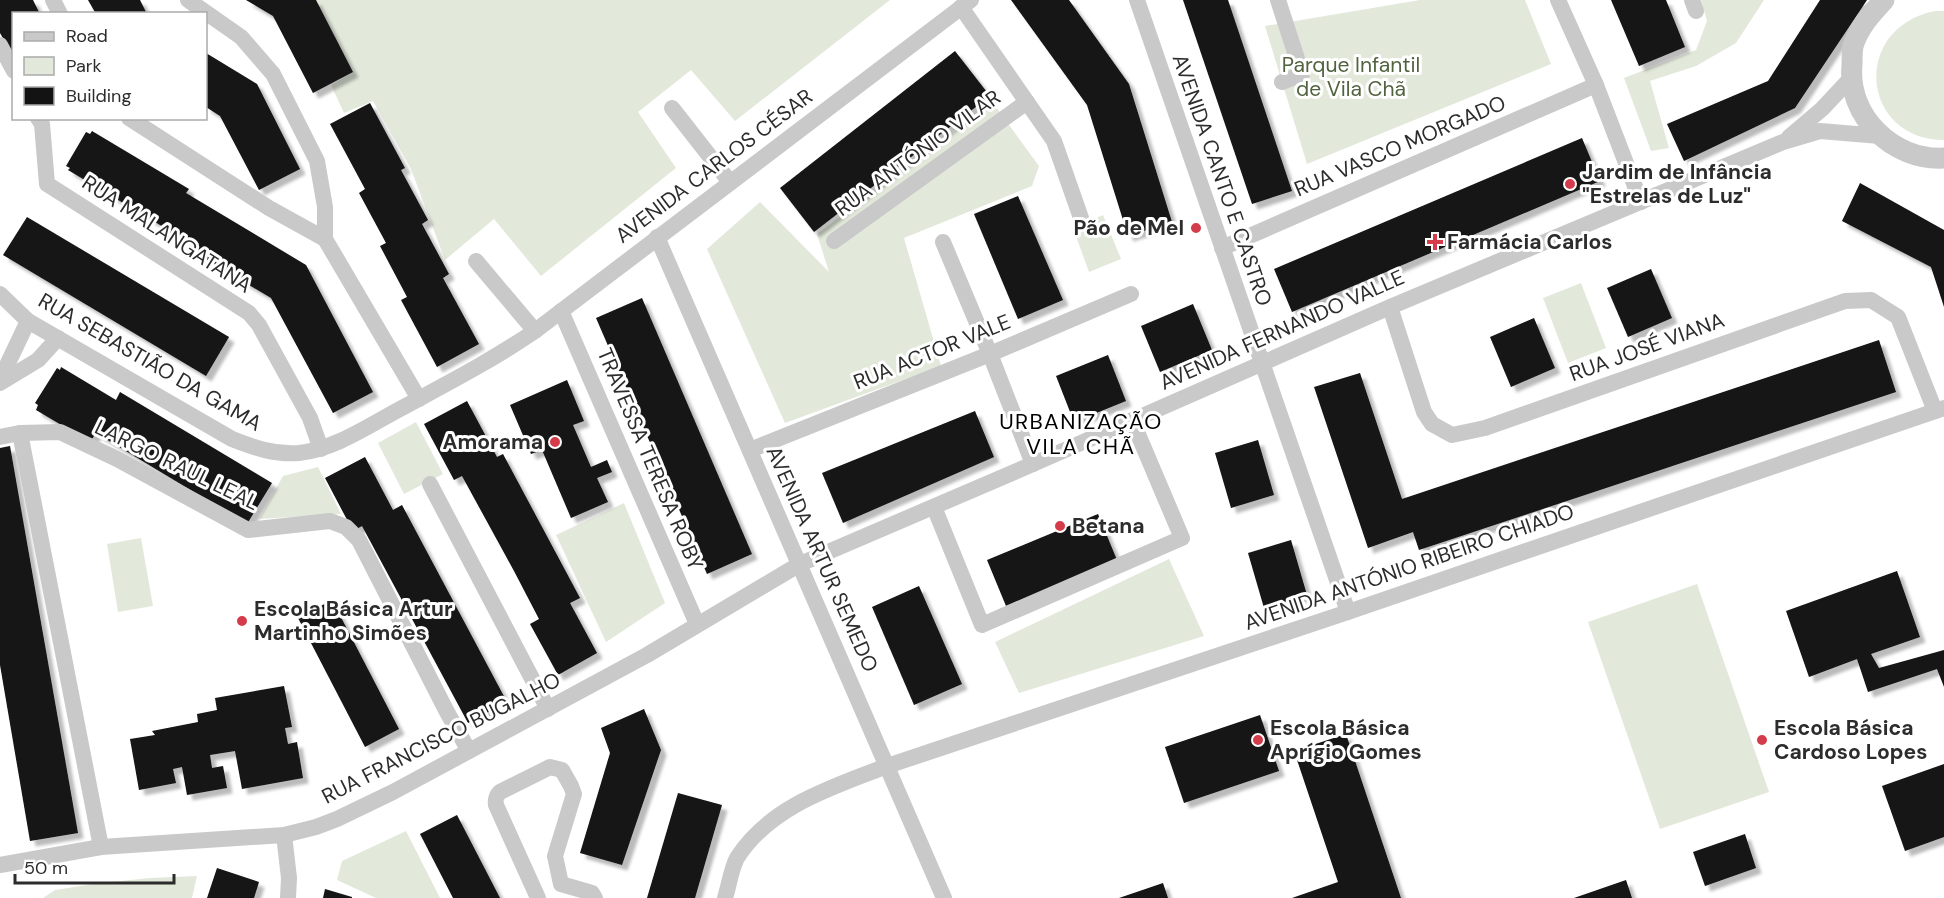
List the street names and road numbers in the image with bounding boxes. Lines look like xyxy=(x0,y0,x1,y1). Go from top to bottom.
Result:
street label: AVENIDA CANTO E CASTRO xyxy=(1166,50,1278,310)
street label: AVENIDA CARLOS CÉSAR xyxy=(610,82,818,250)
street label: RUA ANTÓNIO VILAR xyxy=(829,83,1007,223)
street label: RUA VASCO MORGADO xyxy=(1290,89,1510,203)
street label: RUA MALANGATANA xyxy=(77,169,257,299)
street label: AVENIDA FERNANDO VALLE xyxy=(1155,263,1409,397)
street label: RUA SEBASTIÃO DA GAMA xyxy=(33,287,267,437)
street label: RUA JOSÉ VIANA xyxy=(1566,306,1728,388)
street label: RUA ACTOR VALE xyxy=(849,308,1015,396)
street label: TRAVESSA TERESA ROBY xyxy=(590,344,710,574)
street label: LARGO RAUL LEAL xyxy=(90,413,264,517)
street label: AVENIDA ARTUR SEMEDO xyxy=(759,442,885,676)
street label: AVENIDA ANTÓNIO RIBEIRO CHIADO xyxy=(1240,497,1578,637)
street label: RUA FRANCISCO BUGALHO xyxy=(317,666,565,810)

